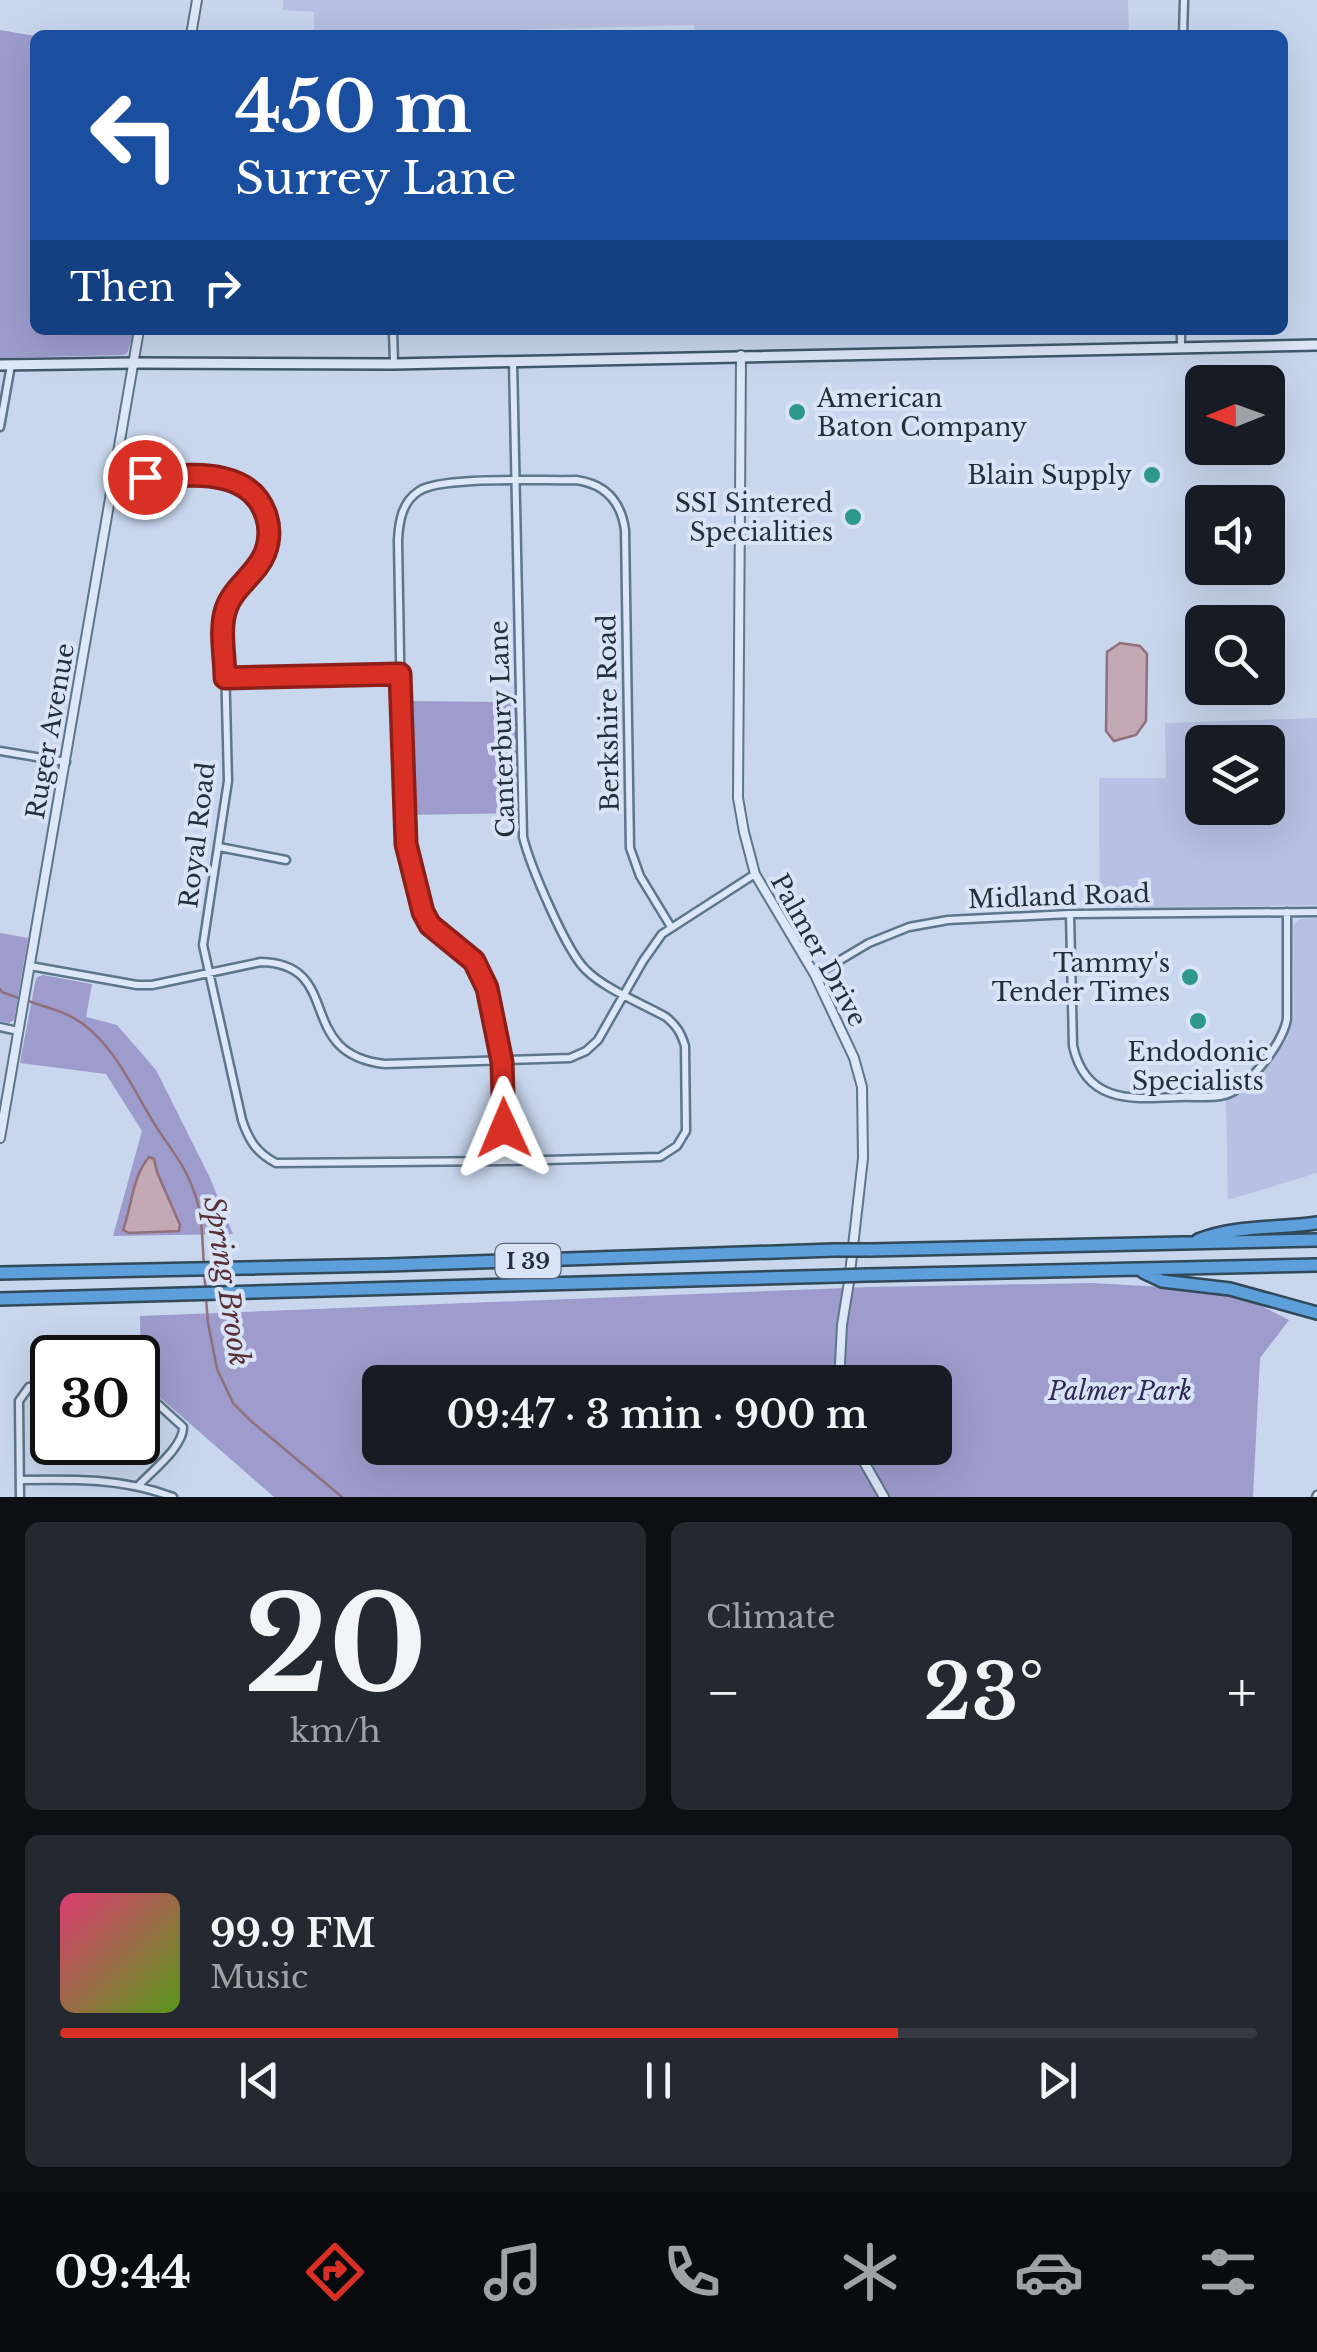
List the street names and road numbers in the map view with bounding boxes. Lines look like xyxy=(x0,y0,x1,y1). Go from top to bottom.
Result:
street label: Berkshire Road xyxy=(591,614,626,812)
street label: Canterbury Lane xyxy=(483,620,522,838)
street label: Ruger Avenue xyxy=(20,641,81,822)
street label: Royal Road xyxy=(173,760,222,910)
street label: Palmer Drive xyxy=(764,868,873,1032)
street label: Midland Road xyxy=(967,878,1151,915)
road number: I 39 xyxy=(496,1244,560,1278)

